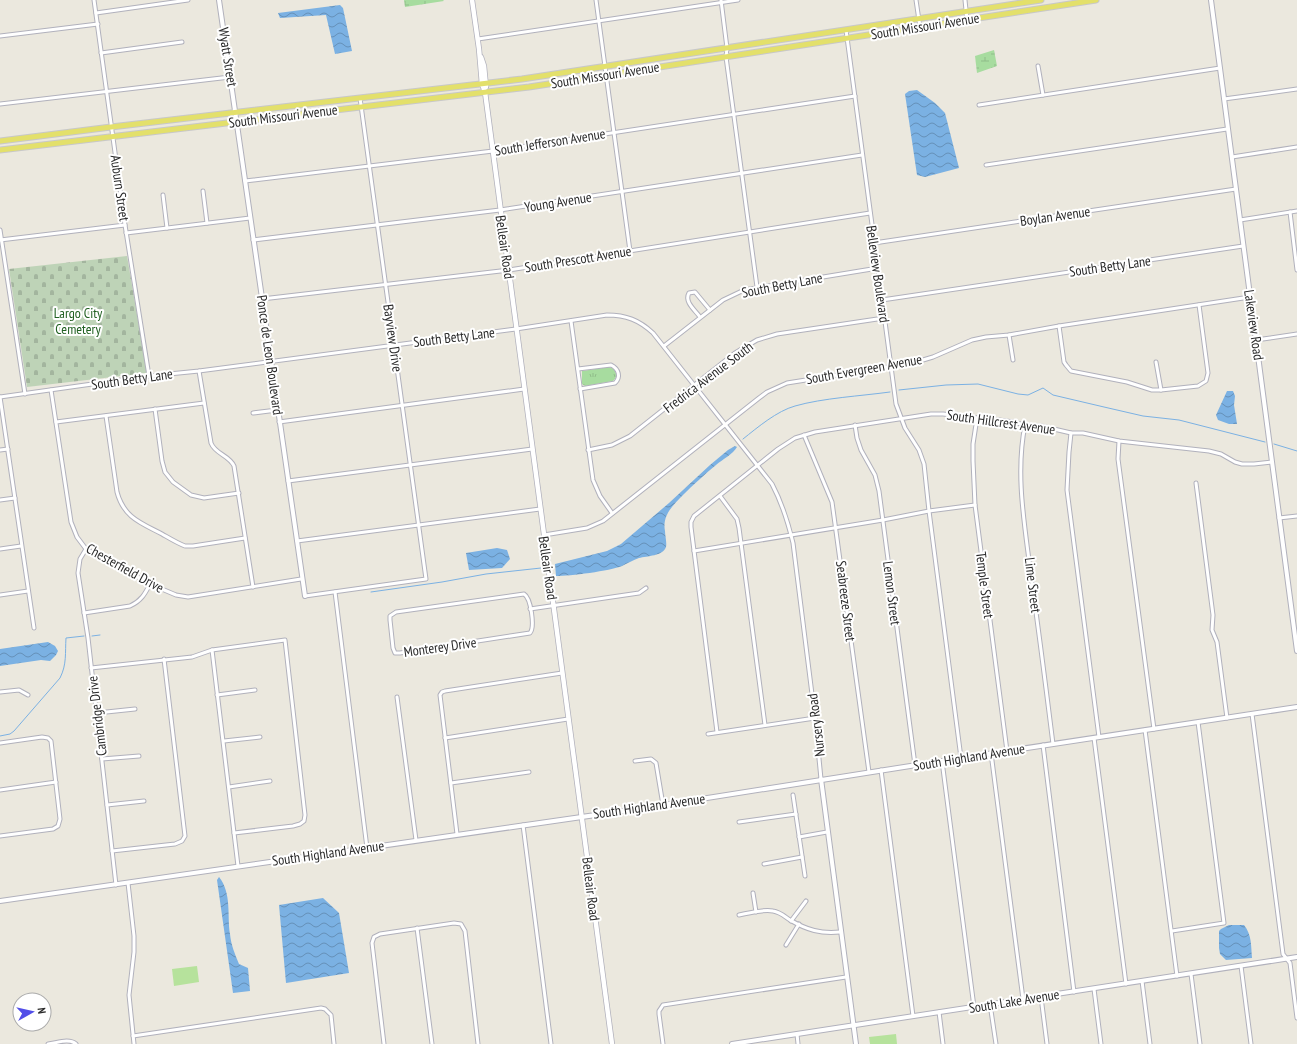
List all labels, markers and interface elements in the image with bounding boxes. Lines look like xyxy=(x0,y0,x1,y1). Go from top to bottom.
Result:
street label: South Missouri Avenue xyxy=(870,9,981,43)
street label: Wyatt Street xyxy=(214,26,242,88)
street label: South Missouri Avenue xyxy=(550,58,661,92)
street label: South Missouri Avenue xyxy=(228,100,339,132)
street label: South Jefferson Avenue xyxy=(493,124,607,160)
street label: Auburn Street xyxy=(106,154,134,222)
street label: Young Avenue xyxy=(523,188,593,216)
street label: Boylan Avenue xyxy=(1019,202,1092,230)
street label: Belleair Road xyxy=(492,214,518,280)
street label: Belleview Boulevard xyxy=(862,224,894,324)
street label: South Prescott Avenue xyxy=(523,242,633,276)
street label: South Betty Lane xyxy=(1068,251,1152,281)
street label: South Betty Lane xyxy=(740,268,824,302)
street label: Lakeview Road xyxy=(1240,289,1268,361)
street label: Ponce de Leon Boulevard xyxy=(253,294,287,416)
street label: Bayview Drive xyxy=(379,303,407,373)
park label: Largo City Cemetery xyxy=(54,304,103,338)
street label: South Betty Lane xyxy=(412,323,496,351)
street label: Fredrica Avenue South xyxy=(659,337,757,417)
street label: South Evergreen Avenue xyxy=(805,350,924,388)
street label: South Betty Lane xyxy=(90,364,174,394)
street label: South Hillcrest Avenue xyxy=(946,405,1057,439)
street label: Belleair Road xyxy=(535,535,561,601)
street label: Chesterfield Drive xyxy=(83,539,167,597)
street label: Temple Street xyxy=(972,551,998,619)
street label: Lime Street xyxy=(1021,556,1045,614)
street label: Seabreeze Street xyxy=(832,560,860,643)
street label: Lemon Street xyxy=(879,560,905,626)
street label: Monterey Drive xyxy=(402,633,478,661)
street label: Cambridge Drive xyxy=(83,675,111,757)
street label: Nursery Road xyxy=(803,692,829,758)
street label: South Highland Avenue xyxy=(912,739,1026,775)
street label: South Highland Avenue xyxy=(592,789,706,823)
street label: South Highland Avenue xyxy=(271,836,385,870)
street label: Belleair Road xyxy=(578,856,604,922)
street label: South Lake Avenue xyxy=(967,985,1061,1017)
north arrow xyxy=(12,992,52,1032)
text: N xyxy=(35,1007,49,1015)

